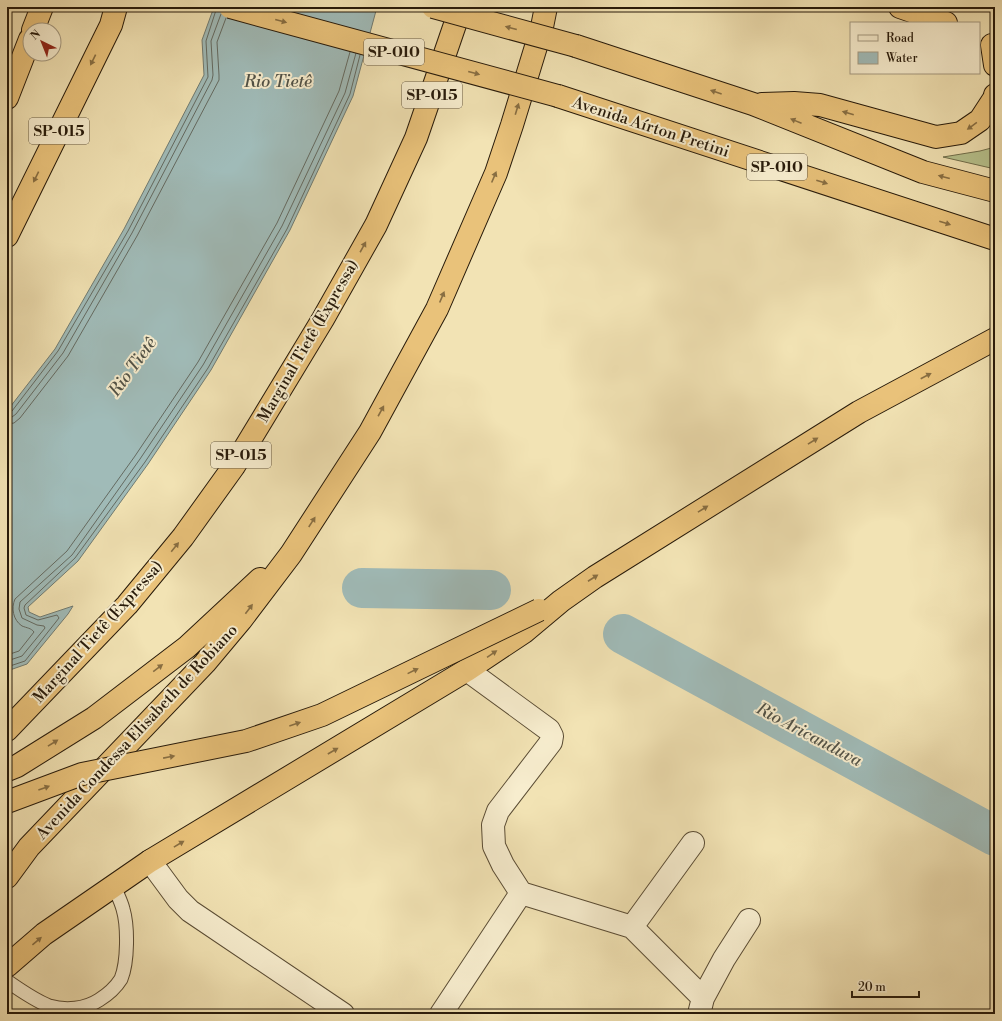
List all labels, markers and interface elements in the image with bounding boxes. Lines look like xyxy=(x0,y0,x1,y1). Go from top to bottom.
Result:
one-way arrow xyxy=(275,18,287,24)
north arrow xyxy=(22,22,62,62)
legend xyxy=(850,22,980,74)
one-way arrow xyxy=(505,25,517,31)
text: N xyxy=(28,27,44,44)
text: Road xyxy=(886,31,914,46)
road number: SP-010 xyxy=(364,39,424,65)
text: Water xyxy=(885,51,918,66)
one-way arrow xyxy=(90,55,97,66)
water label: Rio Tietê xyxy=(243,71,312,93)
one-way arrow xyxy=(468,71,480,77)
road number: SP-015 xyxy=(402,82,462,108)
one-way arrow xyxy=(710,88,722,94)
street label: Avenida Aírton Pretini xyxy=(569,92,732,162)
one-way arrow xyxy=(514,103,520,115)
one-way arrow xyxy=(842,110,854,116)
road number: SP-015 xyxy=(29,118,89,144)
one-way arrow xyxy=(790,118,802,124)
one-way arrow xyxy=(966,121,977,130)
road number: SP-010 xyxy=(747,154,807,180)
one-way arrow xyxy=(33,171,39,183)
one-way arrow xyxy=(491,171,497,183)
one-way arrow xyxy=(938,174,950,180)
one-way arrow xyxy=(816,179,828,185)
one-way arrow xyxy=(940,220,952,226)
one-way arrow xyxy=(360,241,367,253)
street label: Marginal Tietê (Expressa) xyxy=(253,256,363,426)
one-way arrow xyxy=(440,290,446,302)
water label: Rio Tietê xyxy=(104,333,162,402)
one-way arrow xyxy=(920,373,932,379)
one-way arrow xyxy=(378,406,385,417)
one-way arrow xyxy=(807,437,819,444)
road number: SP-015 xyxy=(211,442,271,468)
one-way arrow xyxy=(697,506,709,513)
one-way arrow xyxy=(308,516,316,527)
one-way arrow xyxy=(171,541,179,552)
street label: Marginal Tietê (Expressa) xyxy=(29,557,167,707)
one-way arrow xyxy=(587,574,598,582)
one-way arrow xyxy=(245,604,253,615)
street label: Avenida Condessa Elisabeth de Robiano xyxy=(31,620,242,844)
one-way arrow xyxy=(486,650,497,658)
one-way arrow xyxy=(153,664,164,672)
one-way arrow xyxy=(407,668,419,674)
water label: Rio Aricanduva xyxy=(752,697,866,772)
one-way arrow xyxy=(289,721,301,727)
one-way arrow xyxy=(47,740,59,747)
one-way arrow xyxy=(327,747,339,754)
one-way arrow xyxy=(163,753,175,759)
one-way arrow xyxy=(38,785,50,791)
one-way arrow xyxy=(173,840,185,847)
one-way arrow xyxy=(32,936,42,945)
scale bar xyxy=(852,973,919,999)
text: 20 m xyxy=(858,980,886,995)

